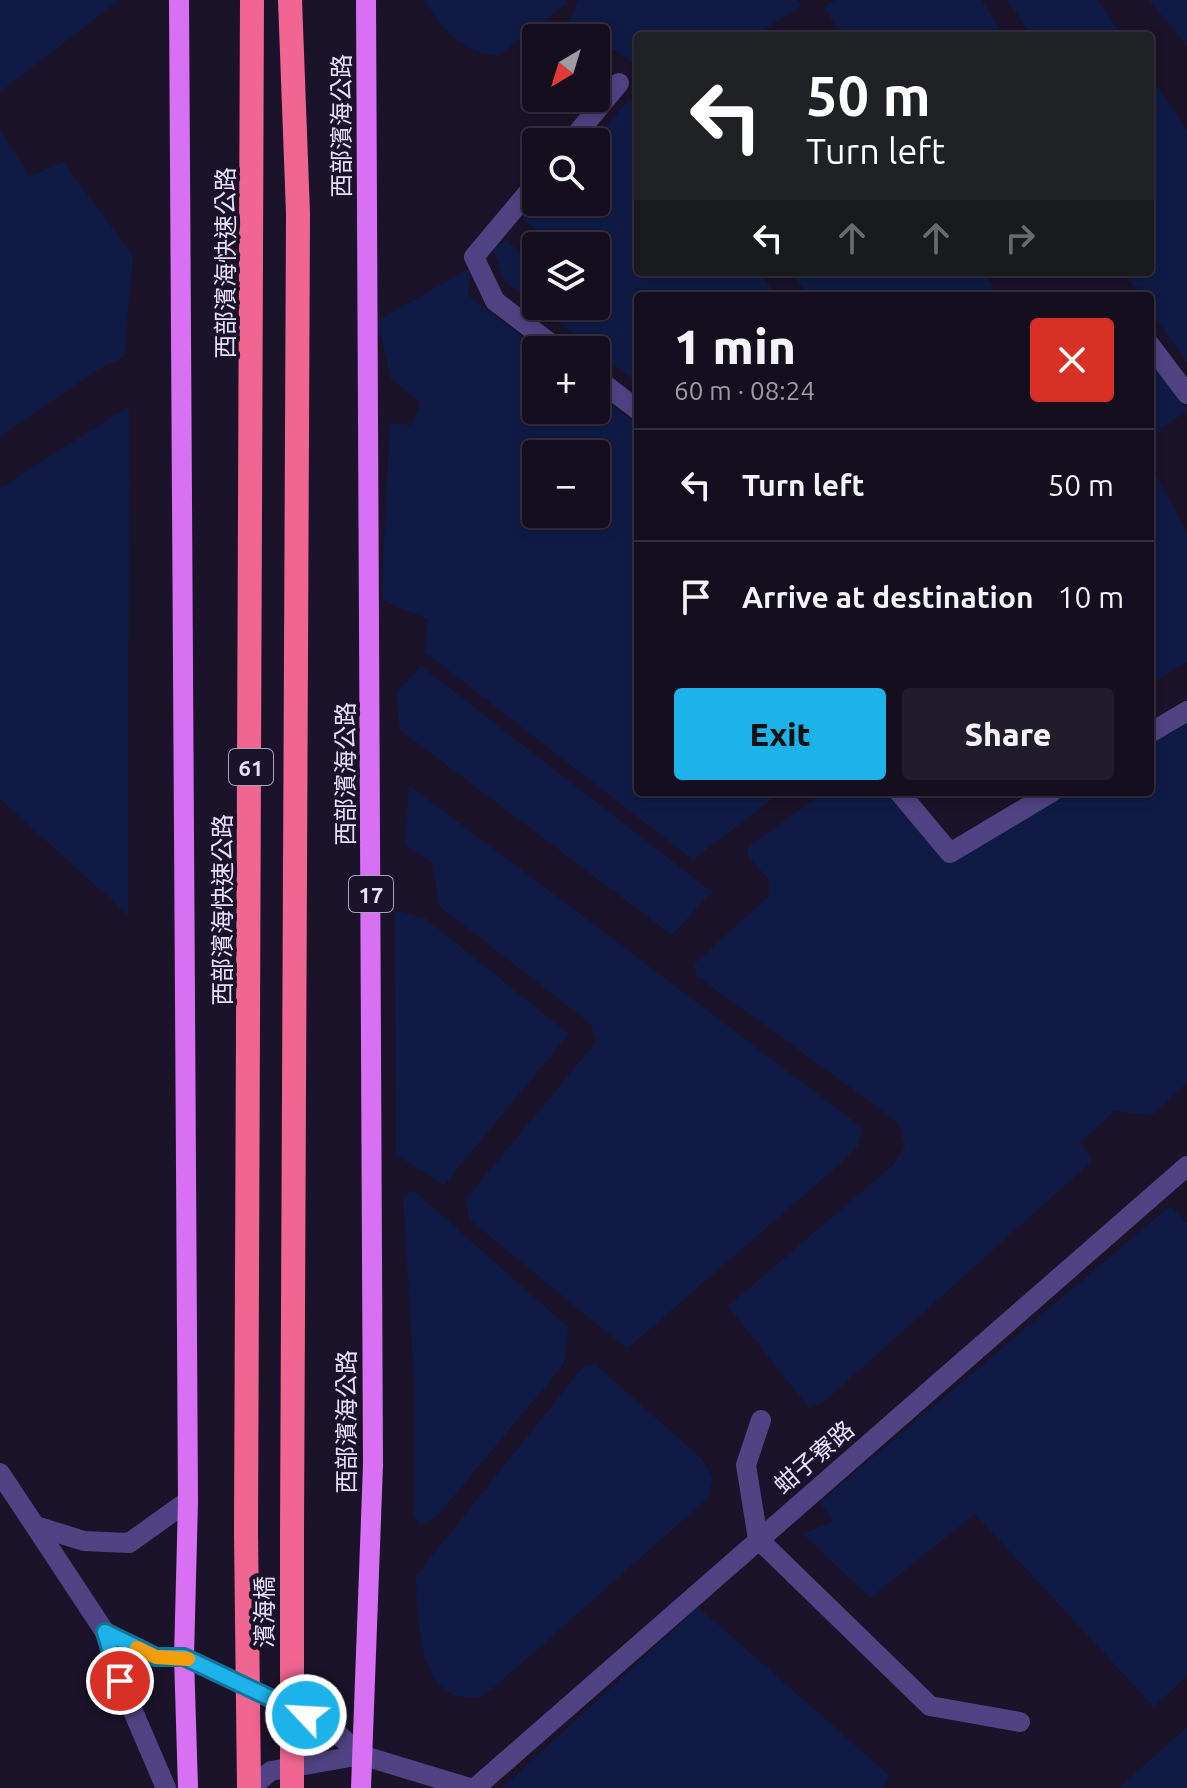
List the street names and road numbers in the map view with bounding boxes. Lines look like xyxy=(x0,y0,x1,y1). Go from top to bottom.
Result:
street label: 西部濱海公路 xyxy=(328,54,355,198)
street label: 西部濱海快速公路 xyxy=(212,167,239,359)
street label: 西部濱海公路 xyxy=(332,702,359,846)
road number: 61 xyxy=(229,749,273,785)
street label: 西部濱海快速公路 xyxy=(209,814,236,1006)
road number: 17 xyxy=(349,876,393,912)
street label: 西部濱海公路 xyxy=(333,1350,360,1494)
street label: 蚶子寮路 xyxy=(769,1415,859,1499)
street label: 濱海橋 xyxy=(251,1576,278,1648)

